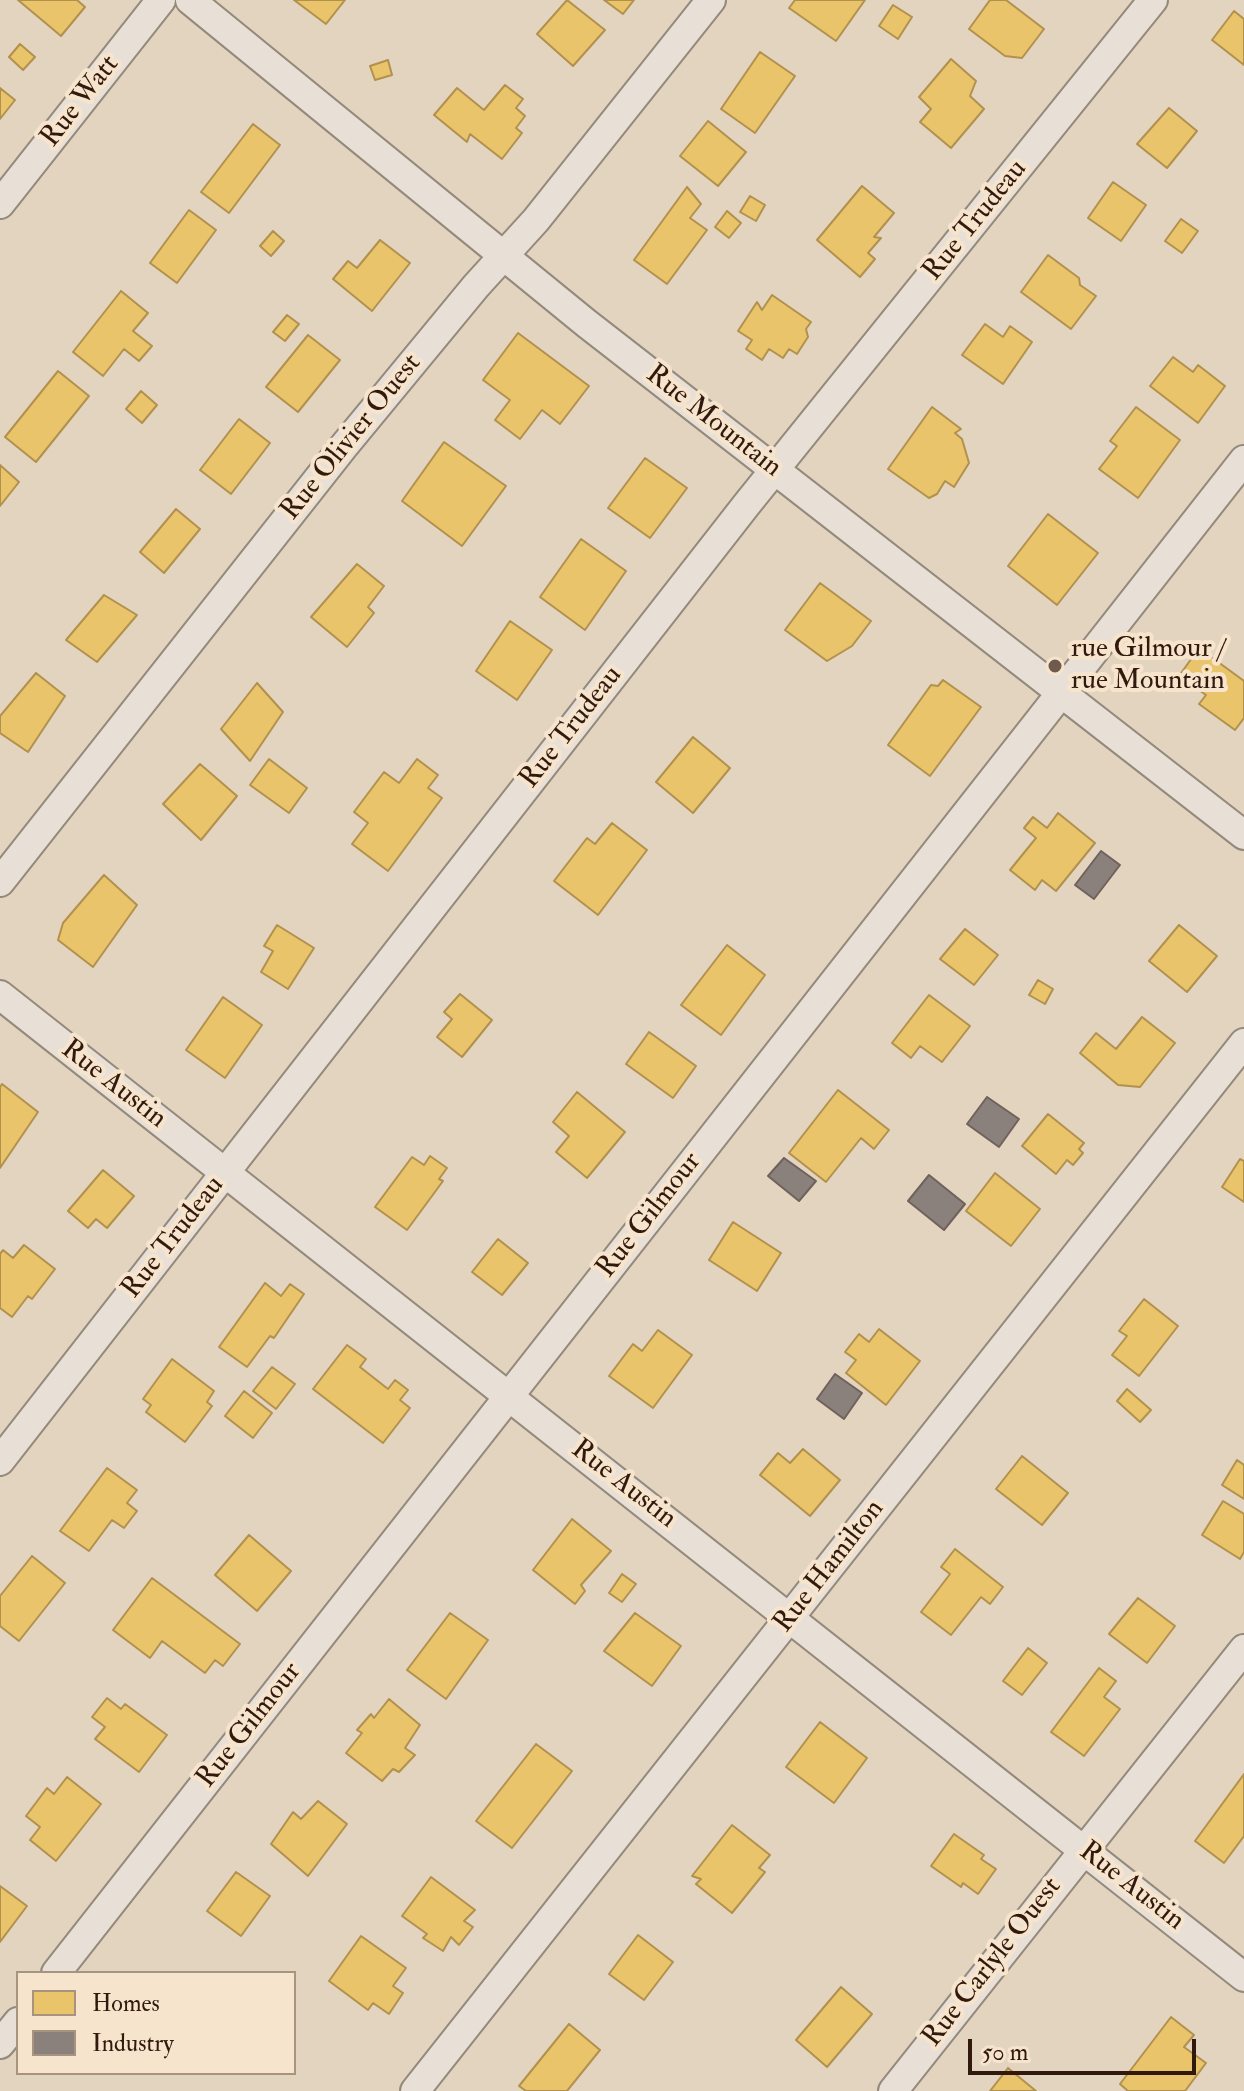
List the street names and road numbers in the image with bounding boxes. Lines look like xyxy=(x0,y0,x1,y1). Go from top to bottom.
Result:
street label: Rue Watt xyxy=(35,49,127,155)
street label: Rue Trudeau xyxy=(917,154,1035,288)
street label: Rue Olivier Ouest xyxy=(275,348,429,528)
street label: Rue Mountain xyxy=(638,359,788,485)
street label: Rue Trudeau xyxy=(514,660,630,796)
street label: Rue Austin xyxy=(54,1033,172,1137)
street label: Rue Gilmour xyxy=(591,1147,709,1285)
street label: Rue Trudeau xyxy=(116,1170,232,1306)
street label: Rue Austin xyxy=(564,1433,682,1537)
street label: Rue Hamilton xyxy=(768,1494,892,1640)
street label: Rue Gilmour xyxy=(191,1657,309,1795)
street label: Rue Austin xyxy=(1072,1835,1190,1939)
street label: Rue Carlyle Ouest xyxy=(916,1872,1070,2054)

